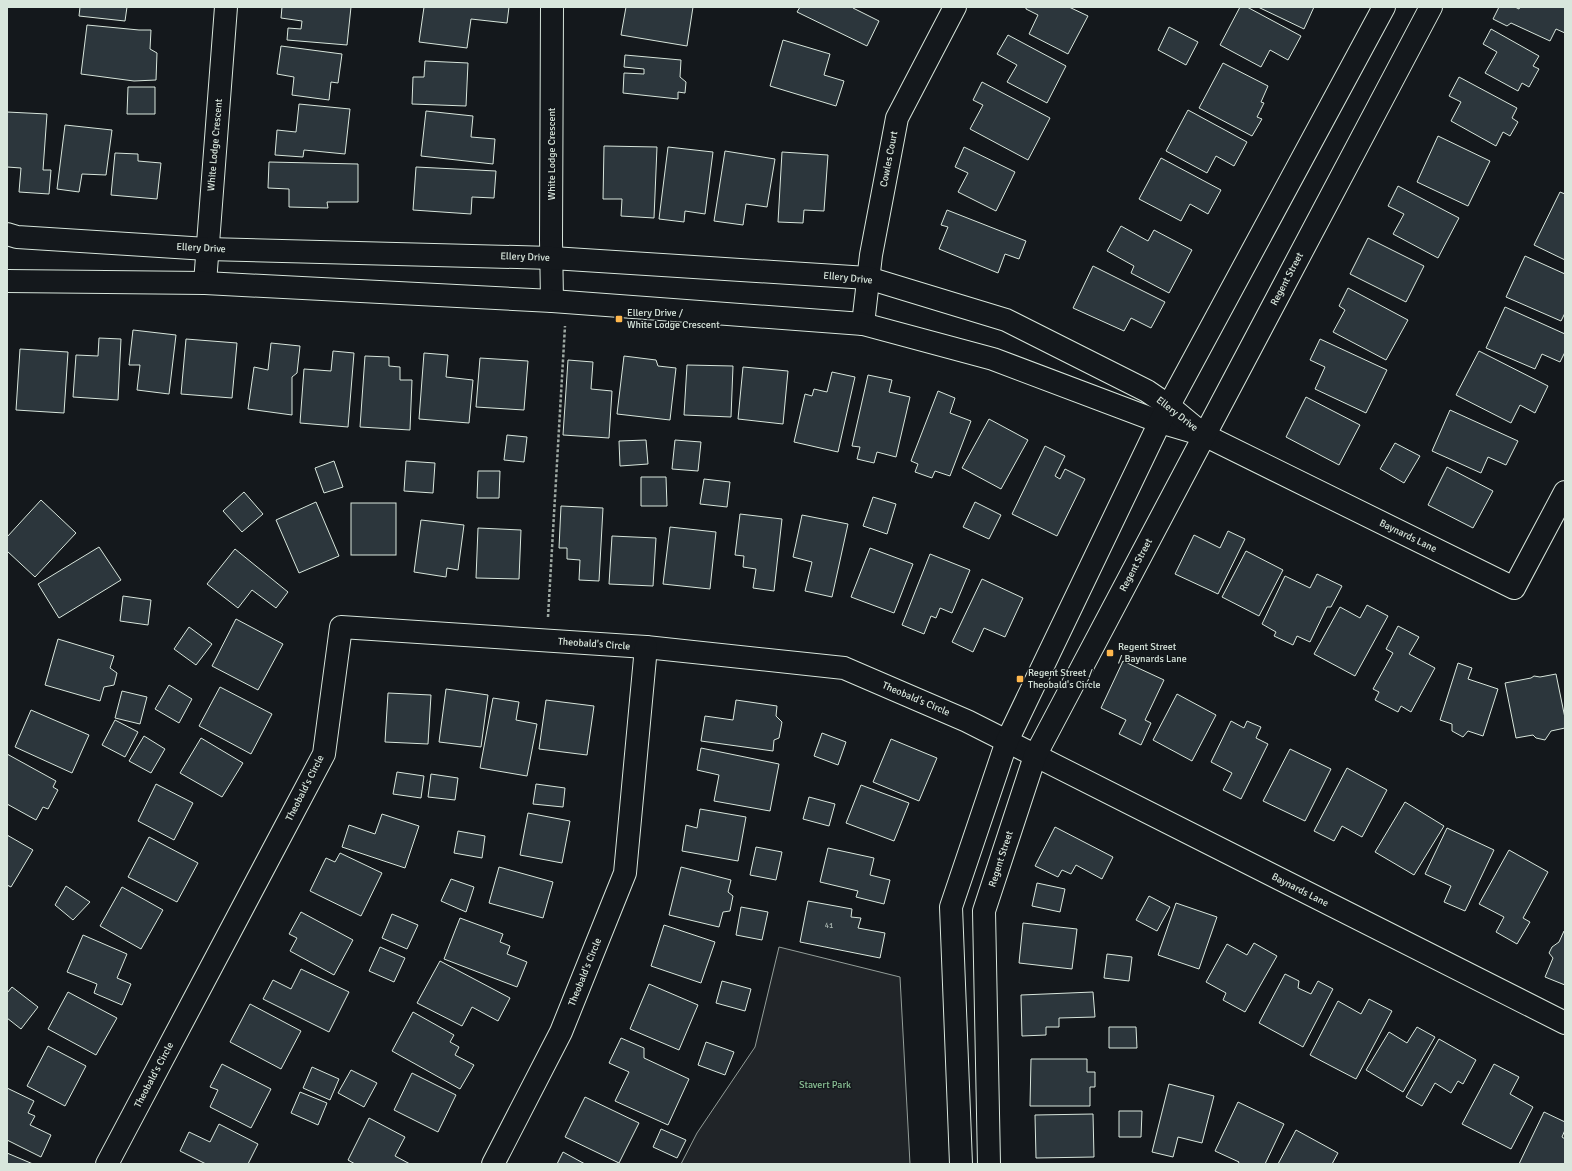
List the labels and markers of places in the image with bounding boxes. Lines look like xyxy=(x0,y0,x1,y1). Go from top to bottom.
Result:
place label: Ellery Drive / White Lodge Crescent xyxy=(627,307,720,331)
marker: Ellery Drive / White Lodge Crescent xyxy=(614,314,624,324)
place label: Regent Street / Baynards Lane xyxy=(1118,641,1187,665)
marker: Regent Street / Baynards Lane xyxy=(1105,648,1115,658)
place label: Regent Street / Theobald's Circle xyxy=(1028,667,1101,691)
marker: Regent Street / Theobald's Circle xyxy=(1015,674,1025,684)

